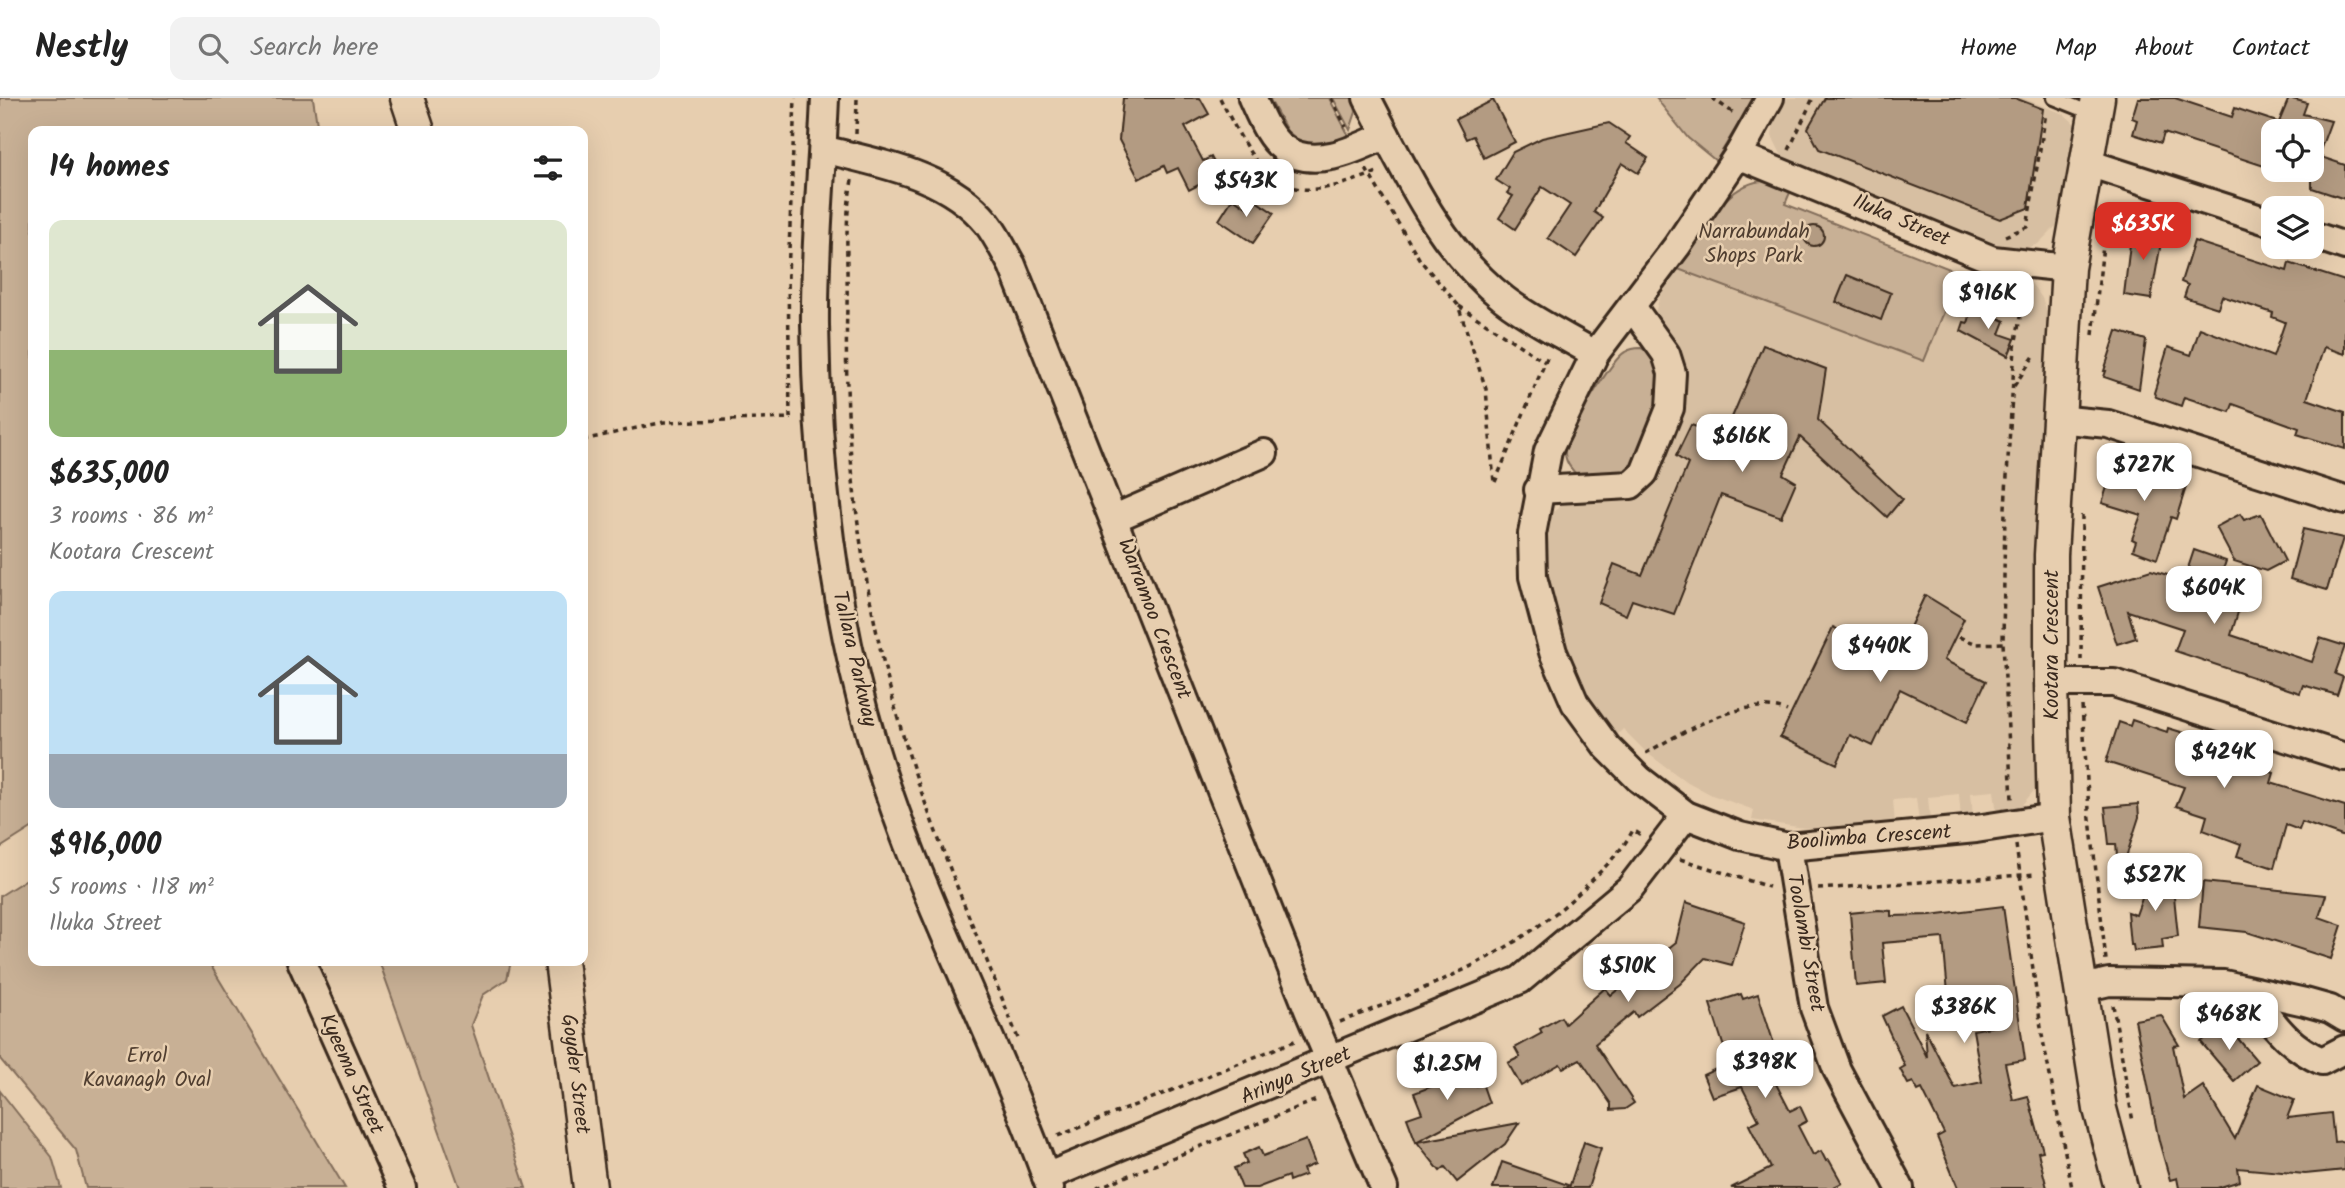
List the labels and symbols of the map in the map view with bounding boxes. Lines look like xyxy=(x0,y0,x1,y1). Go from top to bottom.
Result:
pin: $543K xyxy=(1197,159,1295,219)
street label: Iluka Street xyxy=(1847,186,1956,257)
pin: $635K xyxy=(2094,202,2192,262)
park label: Narrabundah Shops Park xyxy=(1698,216,1810,273)
pin: $916K xyxy=(1939,272,2037,331)
pin: $616K xyxy=(1693,414,1791,474)
pin: $727K xyxy=(2095,444,2193,503)
street label: Warramoo Crescent xyxy=(1108,534,1200,705)
pin: $604K xyxy=(2165,566,2263,626)
street label: Kootara Crescent xyxy=(2036,569,2069,720)
street label: Tallara Parkway xyxy=(822,588,886,730)
pin: $440K xyxy=(1831,624,1929,684)
pin: $424K xyxy=(2175,730,2273,790)
street label: Boolimba Crescent xyxy=(1786,816,1953,860)
pin: $527K xyxy=(2106,854,2204,913)
street label: Toolambi Street xyxy=(1777,871,1834,1015)
pin: $510K xyxy=(1579,944,1677,1004)
pin: $386K xyxy=(1915,986,2013,1045)
pin: $468K xyxy=(2180,992,2278,1052)
street label: Kyeema Street xyxy=(310,1008,393,1141)
street label: Goyder Street xyxy=(551,1012,599,1137)
street label: Arinya Street xyxy=(1236,1038,1357,1114)
park label: Errol Kavanagh Oval xyxy=(83,1040,211,1097)
pin: $398K xyxy=(1716,1040,1814,1100)
pin: $1.25M xyxy=(1390,1042,1504,1102)

